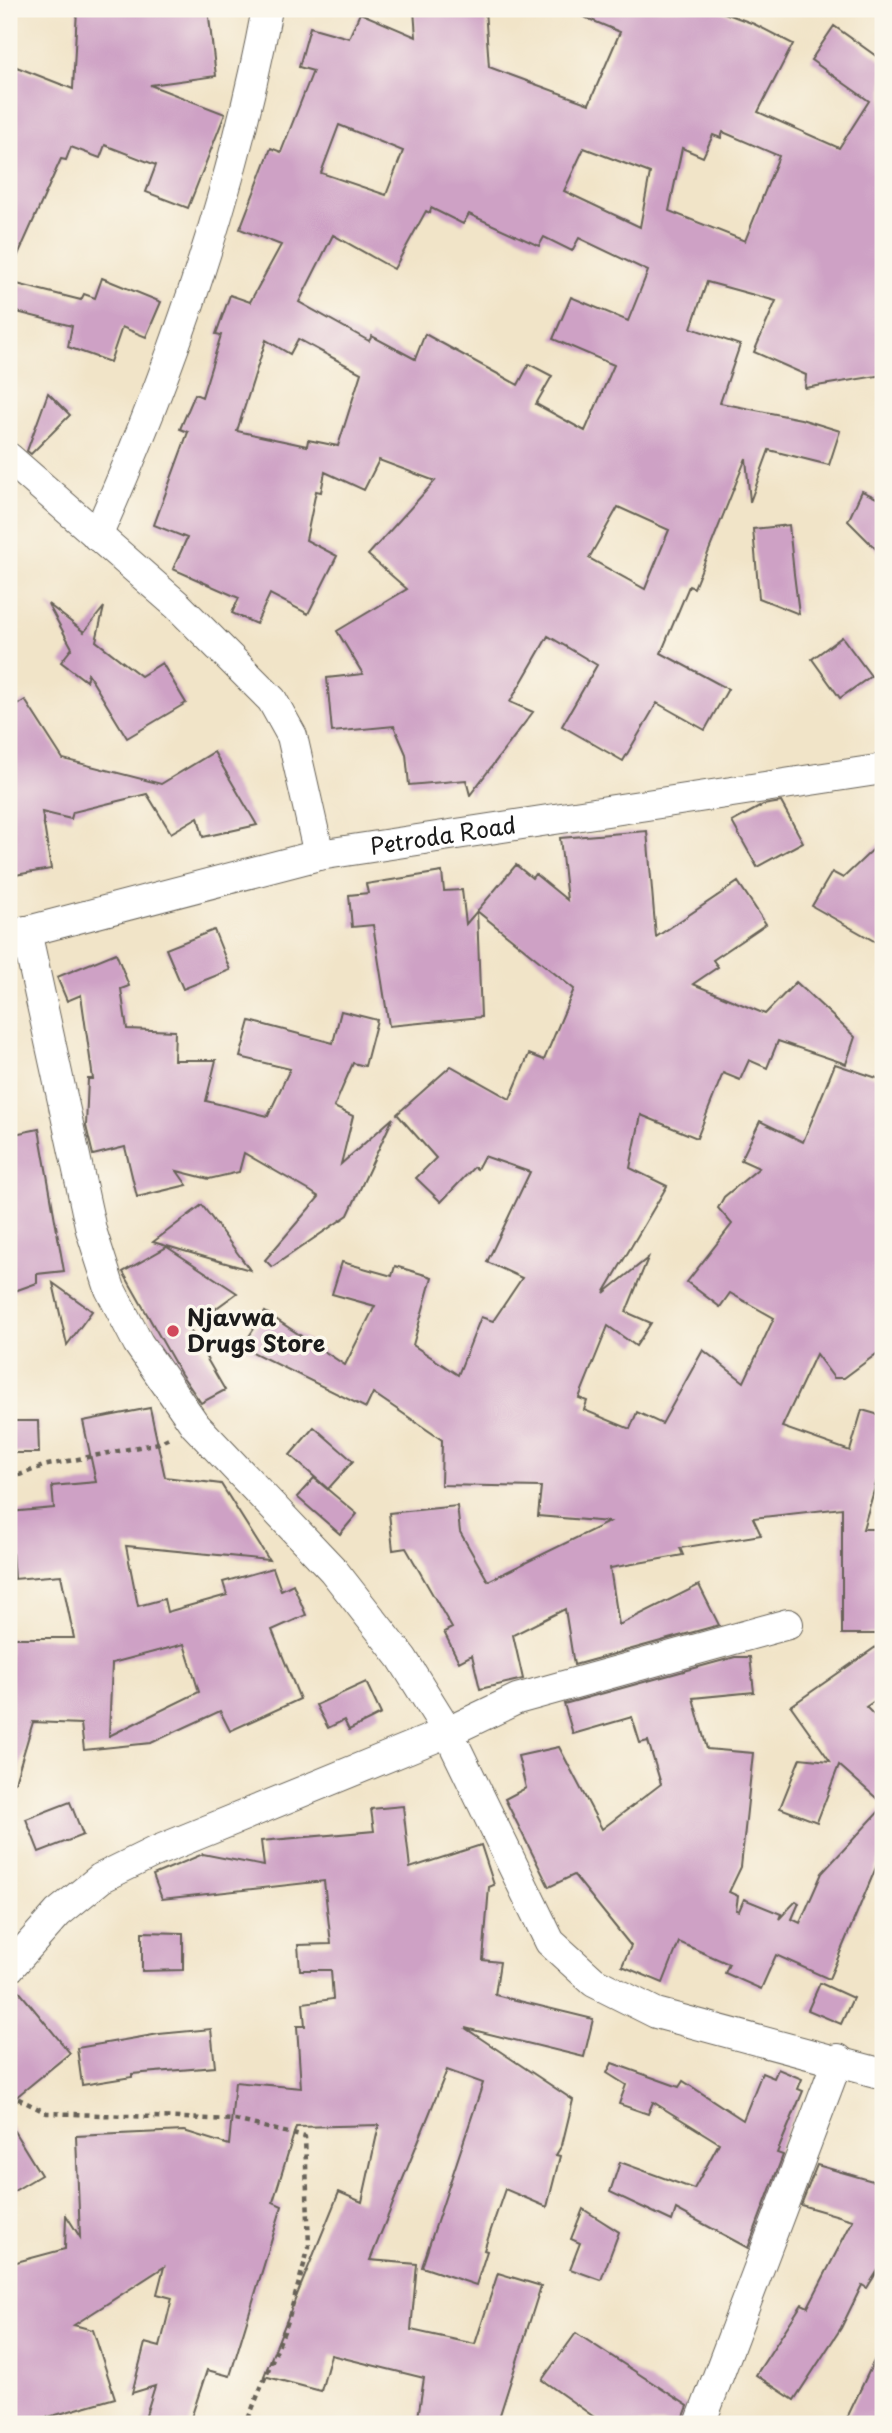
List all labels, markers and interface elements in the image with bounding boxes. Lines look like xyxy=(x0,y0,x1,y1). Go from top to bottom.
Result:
street label: Petroda Road xyxy=(368,806,518,863)
place label: Njavwa Drugs Store xyxy=(187,1299,326,1360)
marker: Njavwa Drugs Store xyxy=(165,1323,181,1339)

